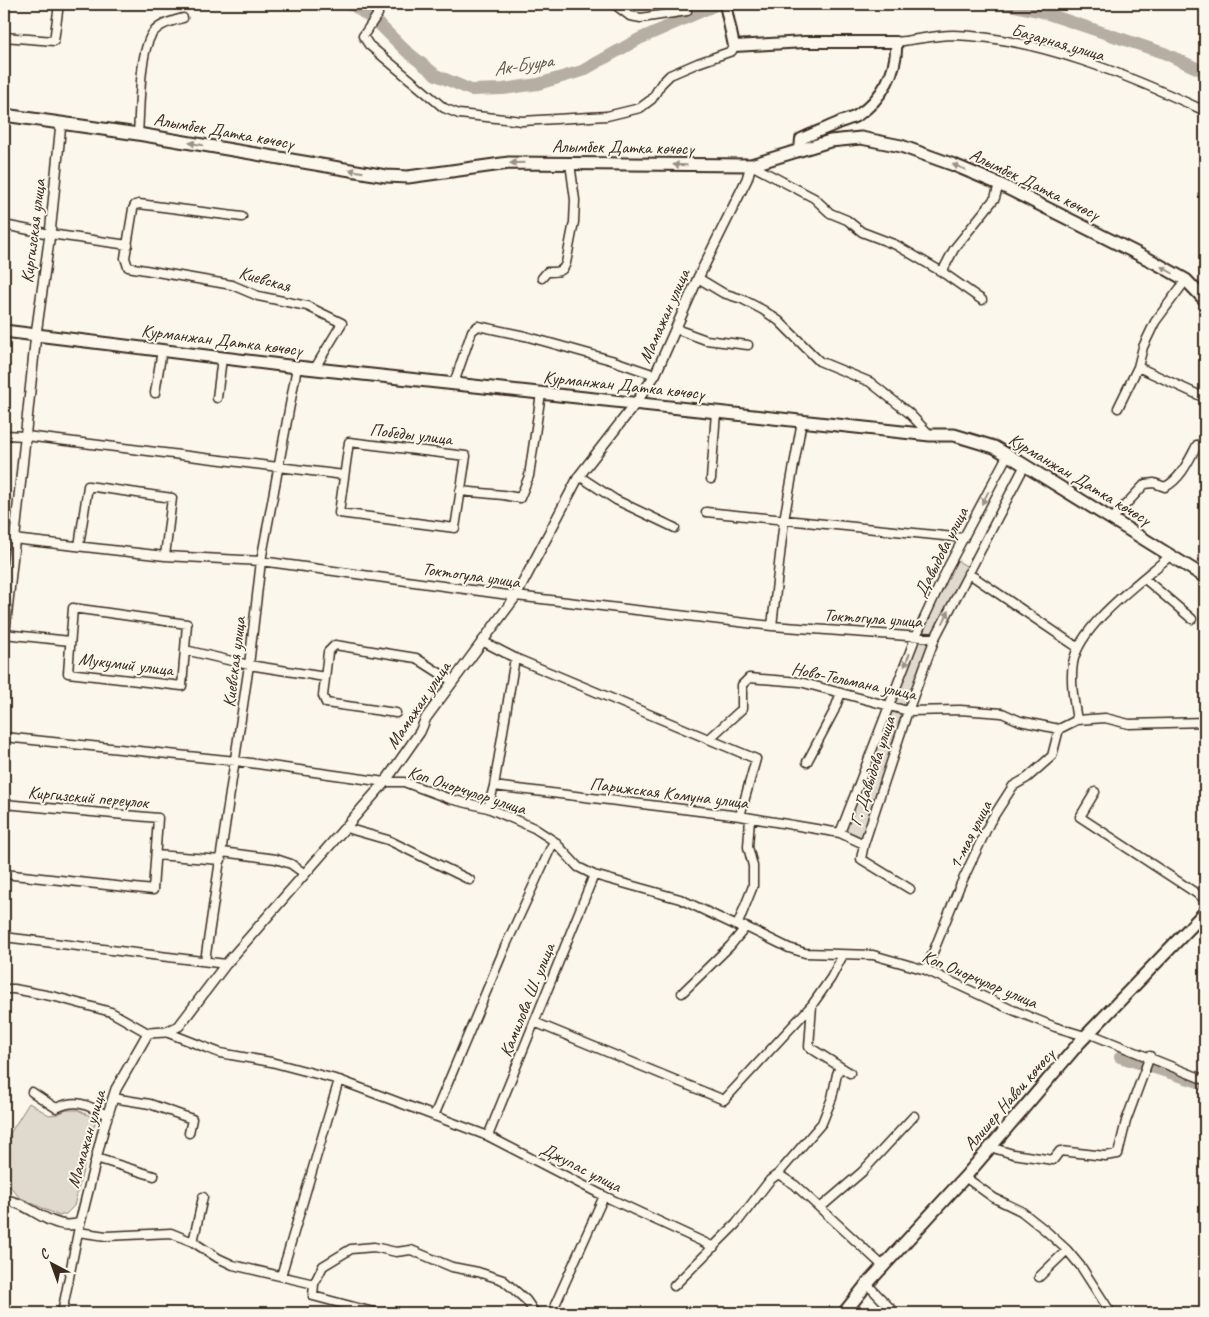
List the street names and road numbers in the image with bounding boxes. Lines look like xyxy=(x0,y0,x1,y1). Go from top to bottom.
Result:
street label: Базарная улица xyxy=(1009,18,1108,67)
street label: Алымбек Датка көчөсү xyxy=(152,108,297,154)
street label: Алымбек Датка көчөсү xyxy=(552,135,695,159)
street label: Алымбек Датка көчөсү xyxy=(966,143,1105,226)
street label: Киргизская улица xyxy=(16,177,50,284)
street label: Киевская xyxy=(237,261,295,297)
street label: Мамажан улица xyxy=(634,264,695,366)
street label: Курманжан Датка көчөсү xyxy=(140,319,305,361)
street label: Курманжан Датка көчөсү xyxy=(542,366,707,405)
street label: Победы улица xyxy=(369,418,455,450)
street label: Курманжан Датка көчөсү xyxy=(1005,428,1156,531)
street label: Давыдова улица xyxy=(909,502,974,600)
street label: Токтогула улица xyxy=(421,557,522,593)
street label: Токтогула улица xyxy=(823,604,924,632)
street label: Киевская улица xyxy=(218,615,251,708)
street label: Мукумий улица xyxy=(78,647,176,681)
street label: Мамажан улица xyxy=(381,656,456,753)
street label: Ново-Тельмана улица xyxy=(790,657,920,705)
street label: Г. Давыдова улица xyxy=(844,712,901,828)
street label: Коп Онорчулор улица xyxy=(405,761,530,820)
street label: Парижская Комуна улица xyxy=(589,772,751,814)
street label: Киргизский переулок xyxy=(27,781,151,813)
street label: 1-мая улица xyxy=(943,796,997,873)
street label: Камилова Ш. улица xyxy=(494,939,560,1060)
street label: Коп Онорчулор улица xyxy=(919,945,1042,1014)
street label: Алишер Навои көчөсү xyxy=(959,1042,1060,1155)
street label: Мамажан улица xyxy=(62,1086,111,1190)
street label: Джупас улица xyxy=(537,1137,627,1198)

